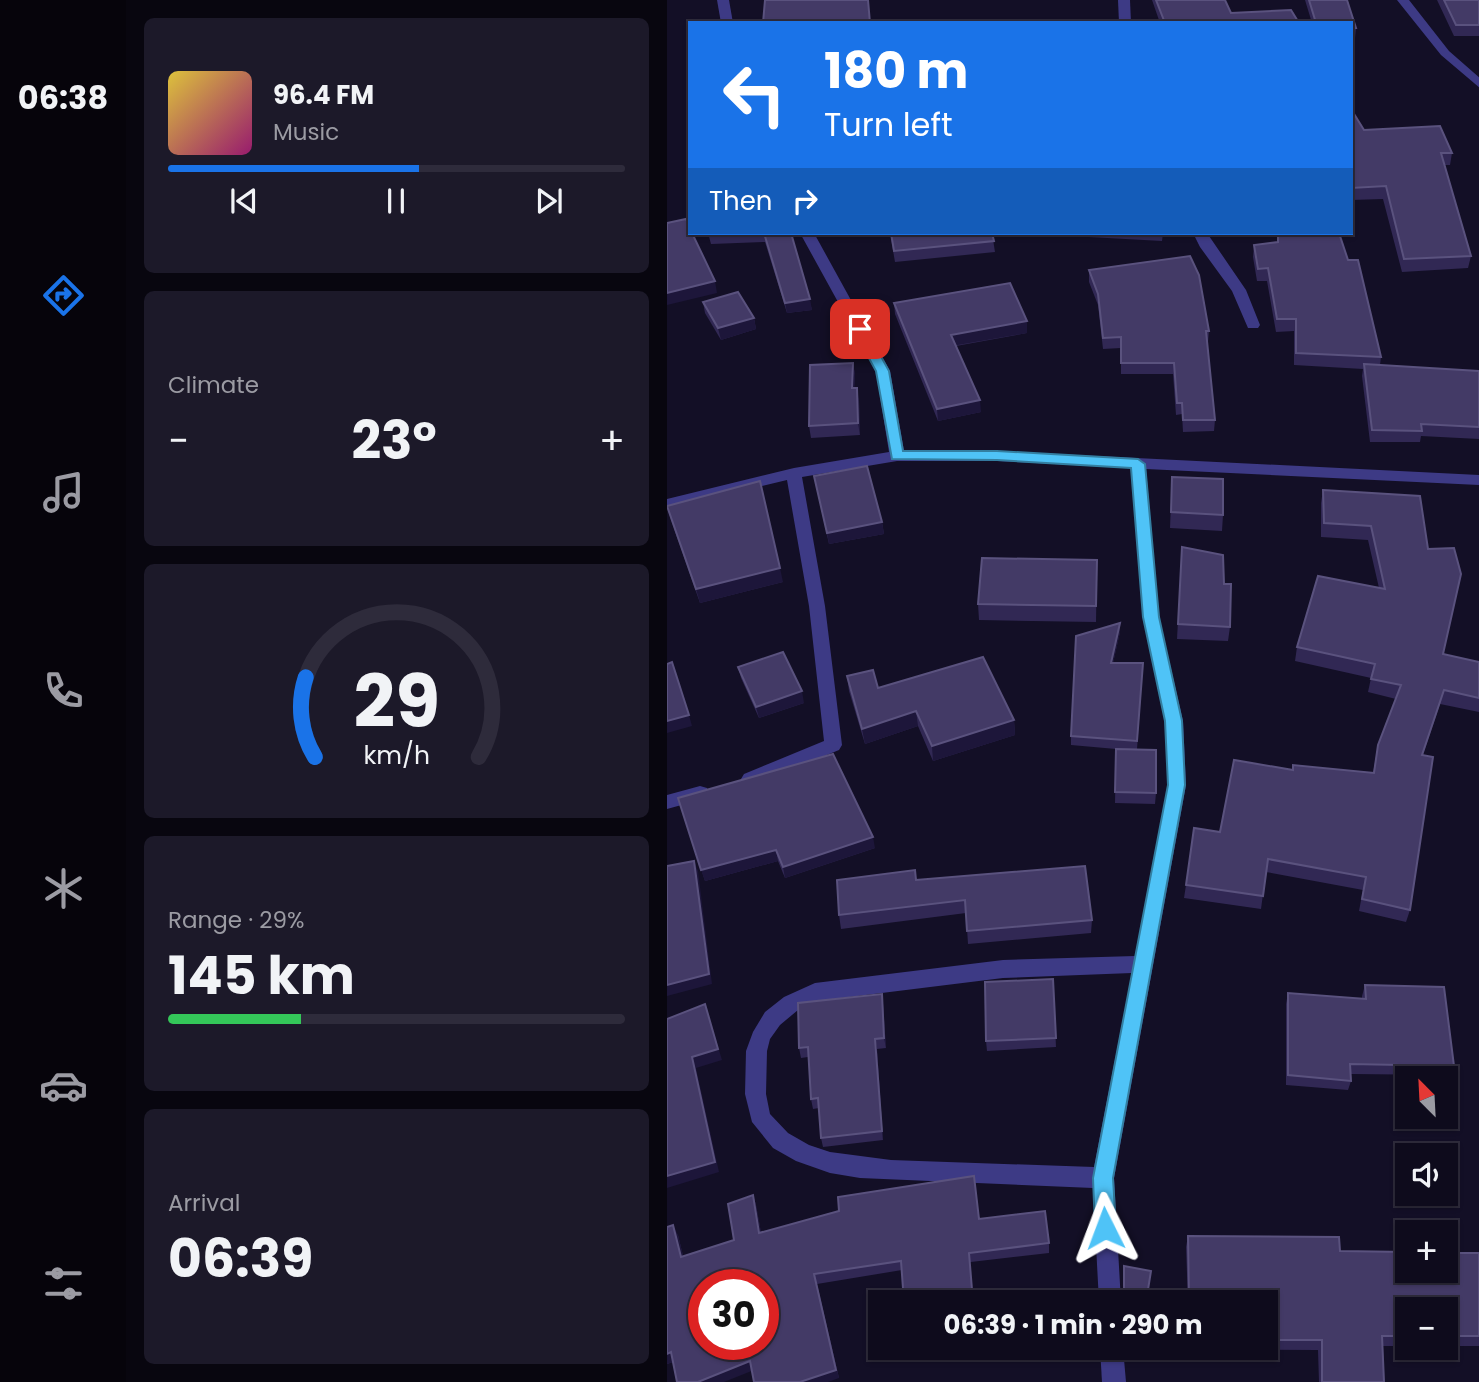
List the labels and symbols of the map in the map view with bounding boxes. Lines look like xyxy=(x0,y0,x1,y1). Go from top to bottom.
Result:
pin xyxy=(830,299,890,359)
north arrow xyxy=(1395,1066,1458,1129)
position arrow xyxy=(1068,1191,1142,1265)
speed limit sign: 30 xyxy=(688,1269,779,1360)

